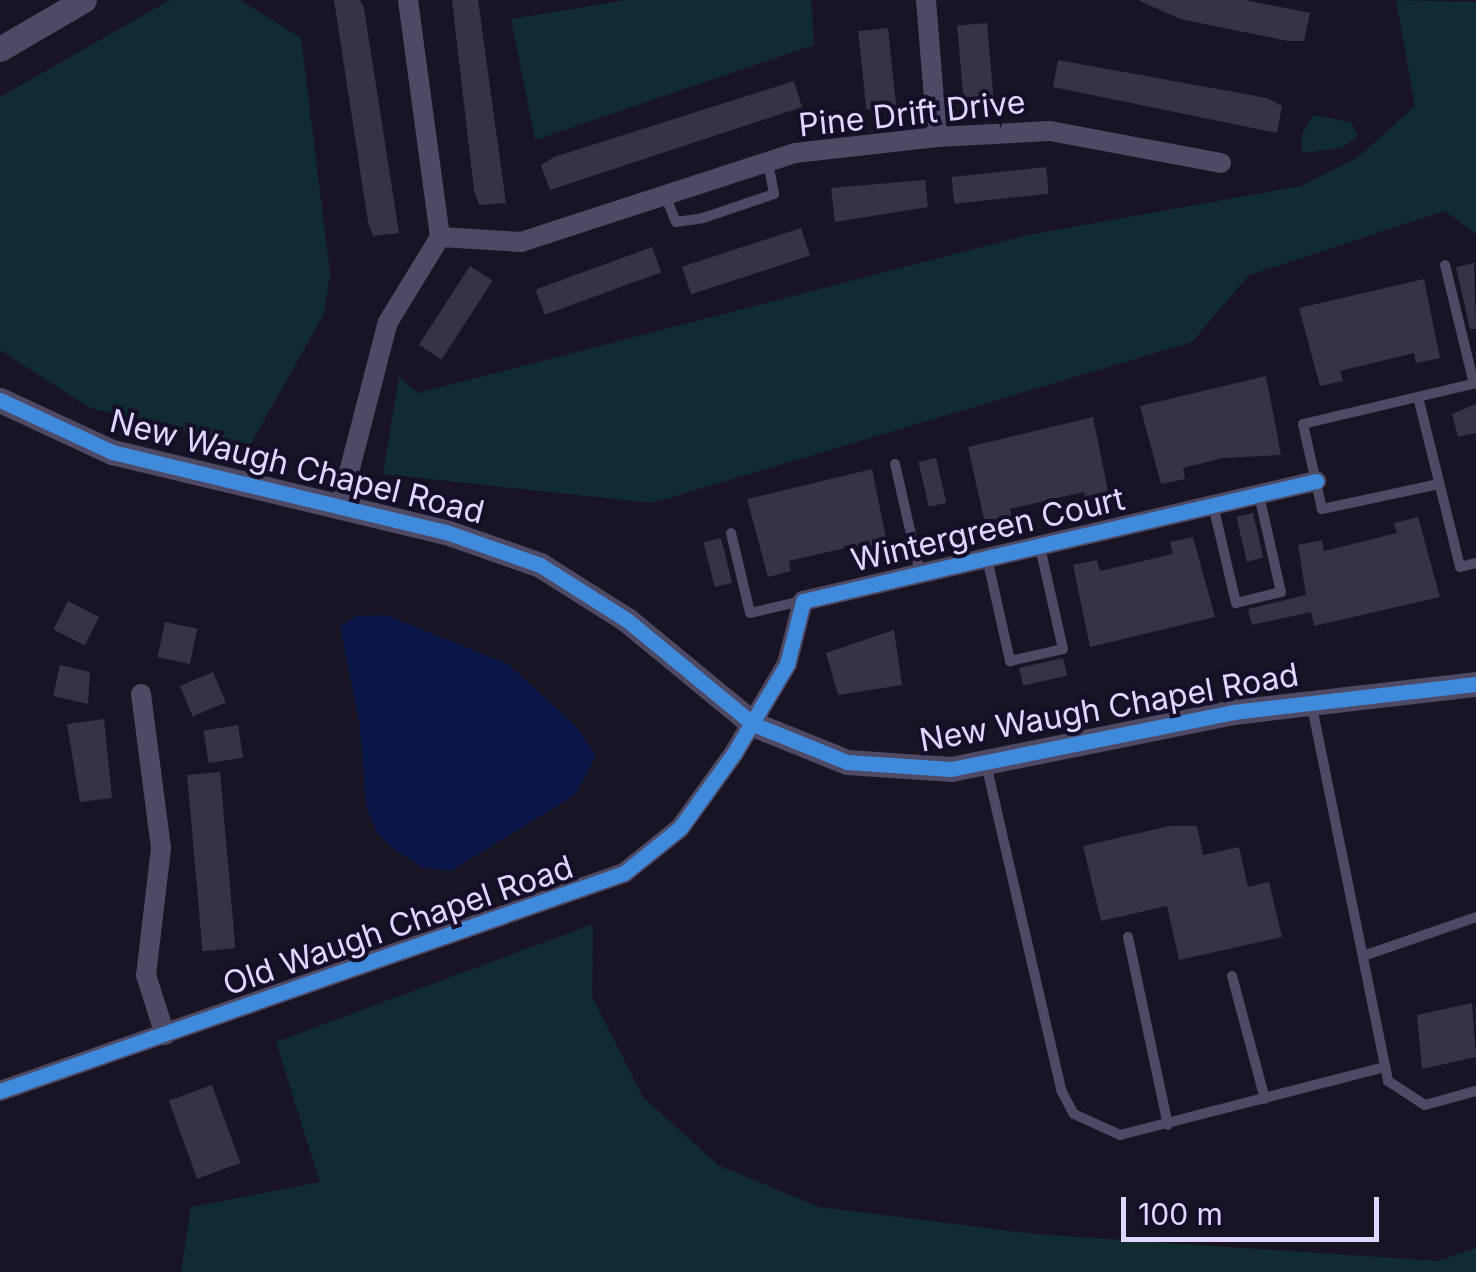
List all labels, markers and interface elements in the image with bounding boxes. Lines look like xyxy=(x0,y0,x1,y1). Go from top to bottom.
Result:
street label: Pine Drift Drive xyxy=(797,83,1027,145)
street label: New Waugh Chapel Road xyxy=(106,402,488,532)
street label: Wintergreen Court xyxy=(848,480,1128,580)
street label: New Waugh Chapel Road xyxy=(916,656,1302,760)
street label: Old Waugh Chapel Road xyxy=(218,848,578,1004)
scale bar xyxy=(1126,1177,1384,1239)
text: 100 m xyxy=(1138,1196,1223,1232)

